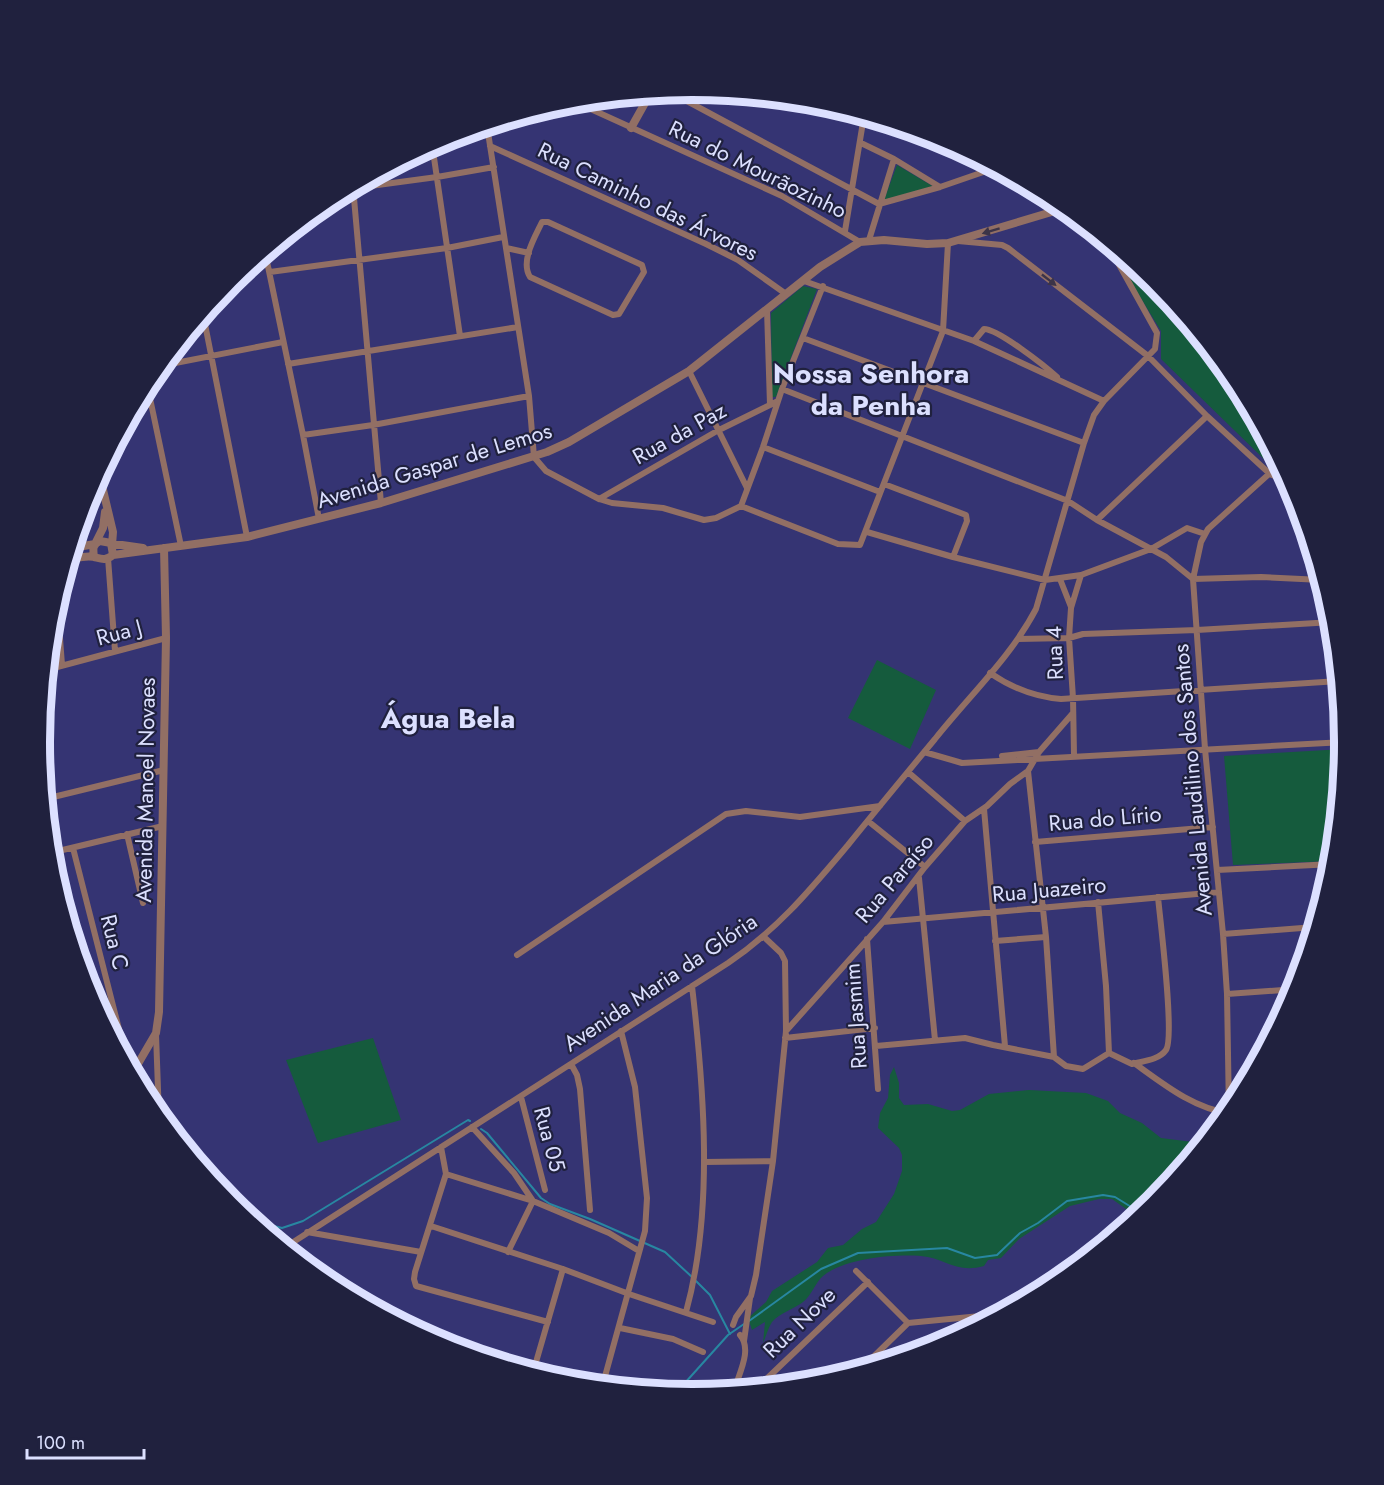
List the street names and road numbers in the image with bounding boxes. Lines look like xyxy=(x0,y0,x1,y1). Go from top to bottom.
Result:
street label: Rua do Mourãozinho xyxy=(664,112,852,226)
street label: Rua Caminho das Árvores xyxy=(533,134,764,268)
street label: Rua da Paz xyxy=(626,394,732,472)
street label: Avenida Gaspar de Lemos xyxy=(312,414,556,516)
street label: Rua J xyxy=(92,611,146,653)
street label: Rua 4 xyxy=(1037,625,1071,680)
street label: Avenida Laudilino dos Santos xyxy=(1164,643,1220,917)
street label: Avenida Manoel Novaes xyxy=(127,677,163,903)
street label: Rua do Lírio xyxy=(1047,797,1163,839)
street label: Rua Paraíso xyxy=(847,826,941,930)
street label: Rua Juazeiro xyxy=(991,868,1107,910)
street label: Avenida Maria da Glória xyxy=(557,905,763,1059)
street label: Rua C xyxy=(93,911,137,973)
street label: Rua Jasmim xyxy=(835,962,875,1070)
street label: Rua 05 xyxy=(526,1103,574,1175)
street label: Rua Nove xyxy=(755,1279,843,1365)

